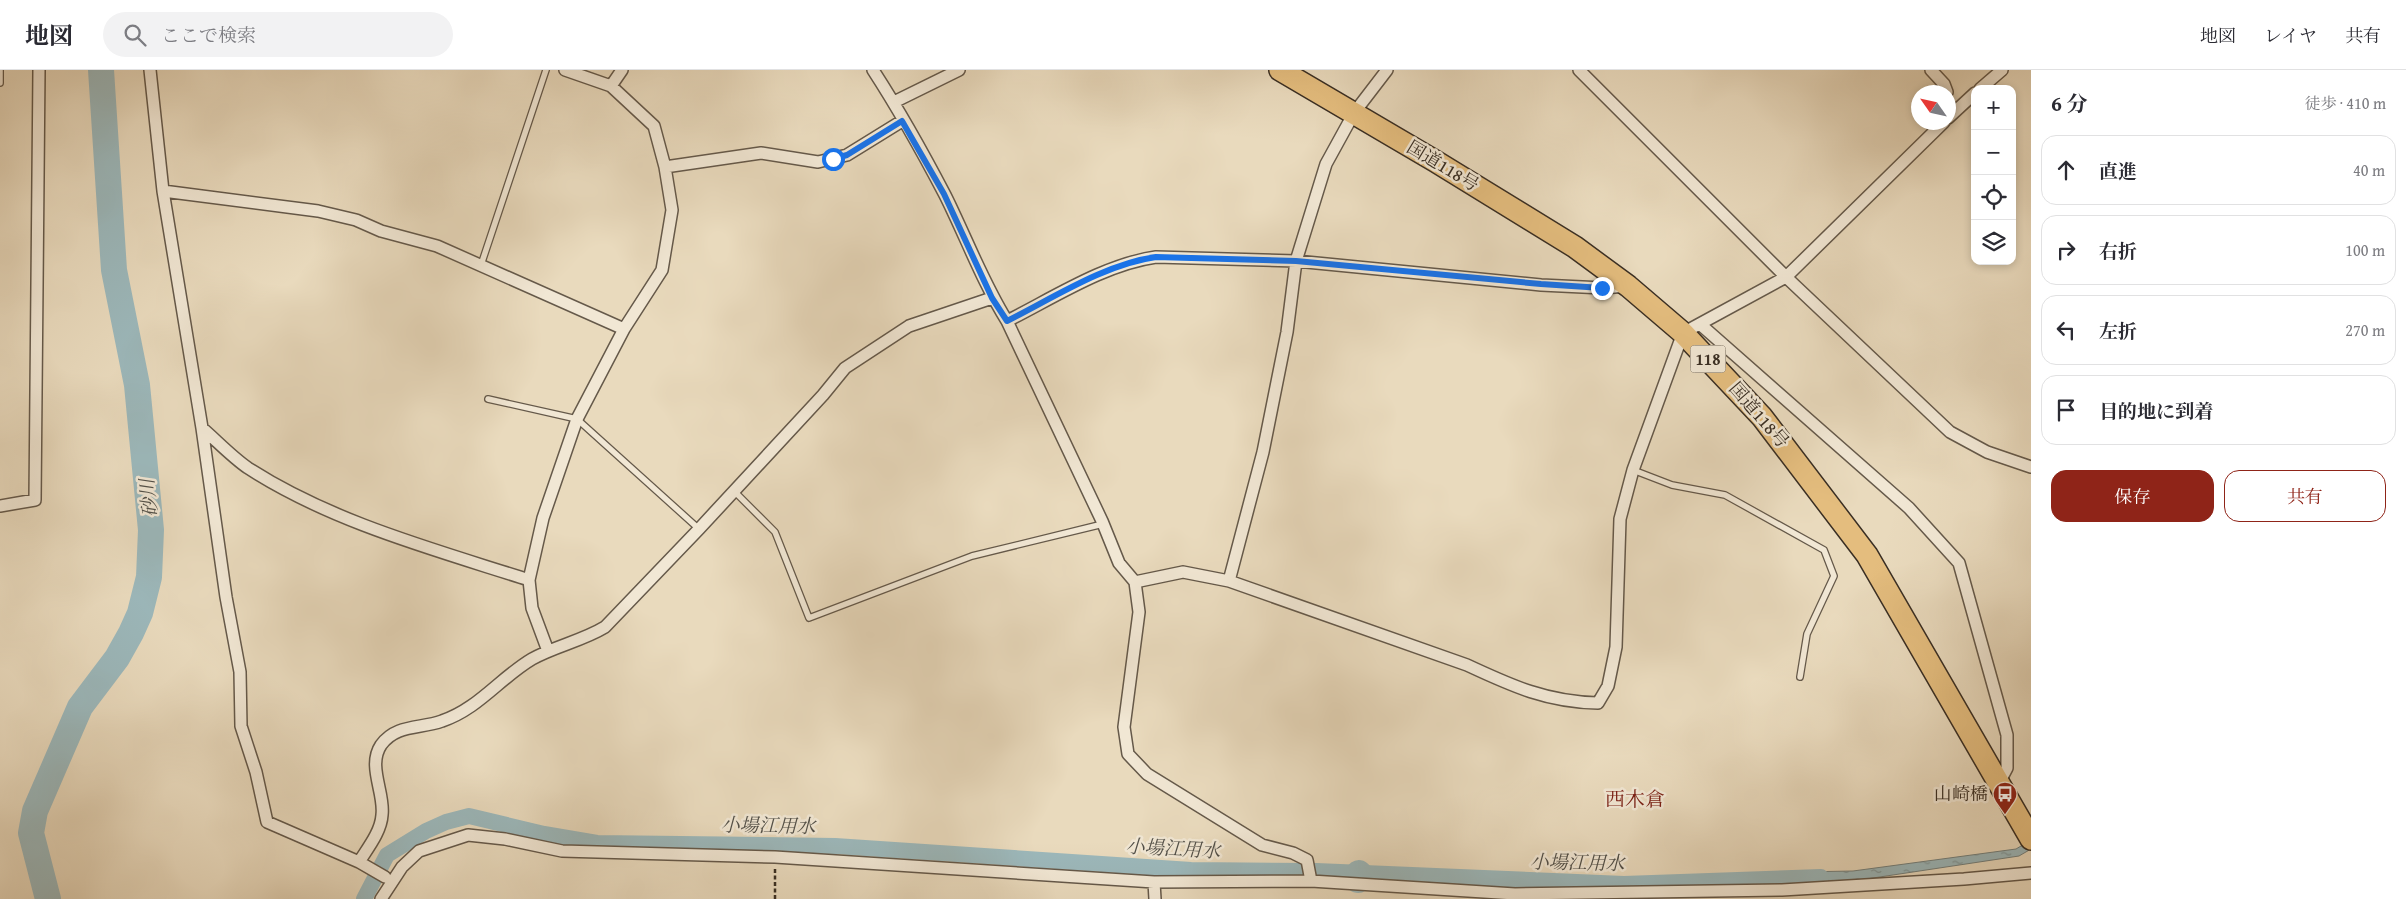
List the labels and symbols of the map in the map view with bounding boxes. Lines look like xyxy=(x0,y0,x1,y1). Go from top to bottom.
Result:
north arrow xyxy=(1911,85,1956,130)
street label: 国道118号 xyxy=(1402,133,1484,198)
route start xyxy=(822,148,845,171)
route end xyxy=(1591,277,1614,300)
road number: 118 xyxy=(1690,346,1726,372)
street label: 国道118号 xyxy=(1723,376,1796,454)
water label: 砂川 xyxy=(132,476,164,518)
place label: 山崎橋 xyxy=(1934,780,1988,807)
bus stop icon: 山崎橋 xyxy=(1992,781,2018,815)
district label: 西木倉 xyxy=(1605,784,1665,813)
water label: 小場江用水 xyxy=(720,810,818,840)
water label: 小場江用水 xyxy=(1125,832,1223,865)
water label: 小場江用水 xyxy=(1529,847,1627,877)

